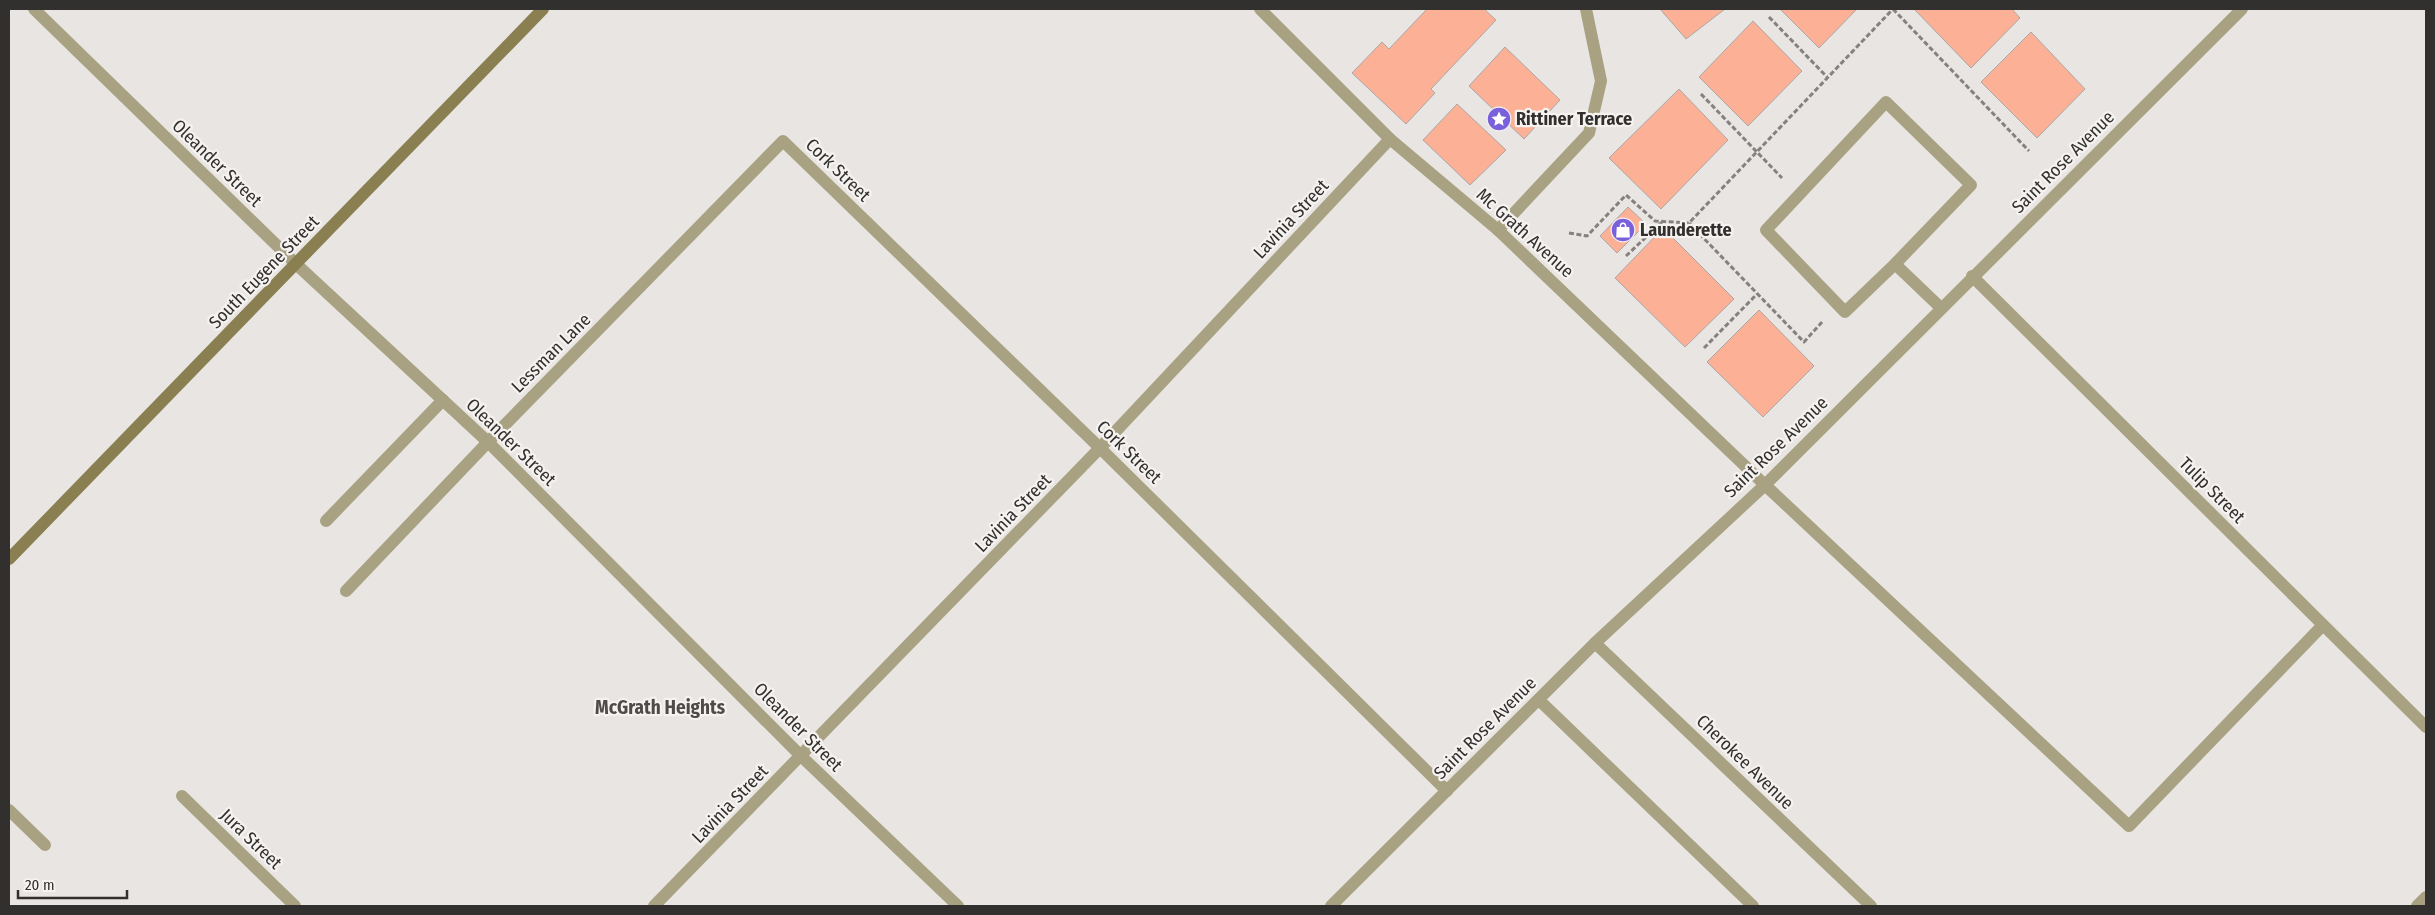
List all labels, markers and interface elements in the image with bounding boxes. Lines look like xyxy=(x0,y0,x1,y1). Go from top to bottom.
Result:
place icon: Rittiner Terrace xyxy=(1486,106,1512,132)
street label: Saint Rose Avenue xyxy=(2007,106,2119,218)
place label: Rittiner Terrace xyxy=(1516,108,1632,130)
street label: Oleander Street xyxy=(168,115,267,211)
street label: Cork Street xyxy=(801,134,875,206)
street label: Lavinia Street xyxy=(1249,175,1333,263)
street label: Mc Grath Avenue xyxy=(1472,184,1578,282)
street label: South Eugene Street xyxy=(204,211,324,333)
shop icon: Launderette xyxy=(1610,217,1636,243)
place label: Launderette xyxy=(1640,219,1732,241)
street label: Lessman Lane xyxy=(507,309,595,397)
street label: Saint Rose Avenue xyxy=(1720,392,1833,502)
street label: Oleander Street xyxy=(462,394,561,490)
street label: Cork Street xyxy=(1092,416,1166,488)
street label: Tulip Street xyxy=(2174,452,2250,528)
street label: Lavinia Street xyxy=(970,469,1056,557)
street label: Saint Rose Avenue xyxy=(1429,672,1541,784)
street label: Oleander Street xyxy=(749,678,847,776)
district label: McGrath Heights xyxy=(595,696,726,719)
street label: Cherokee Avenue xyxy=(1692,710,1798,814)
street label: Lavinia Street xyxy=(687,760,773,848)
street label: Jura Street xyxy=(216,804,287,874)
scale bar xyxy=(18,868,126,900)
text: 20 m xyxy=(25,876,55,894)

